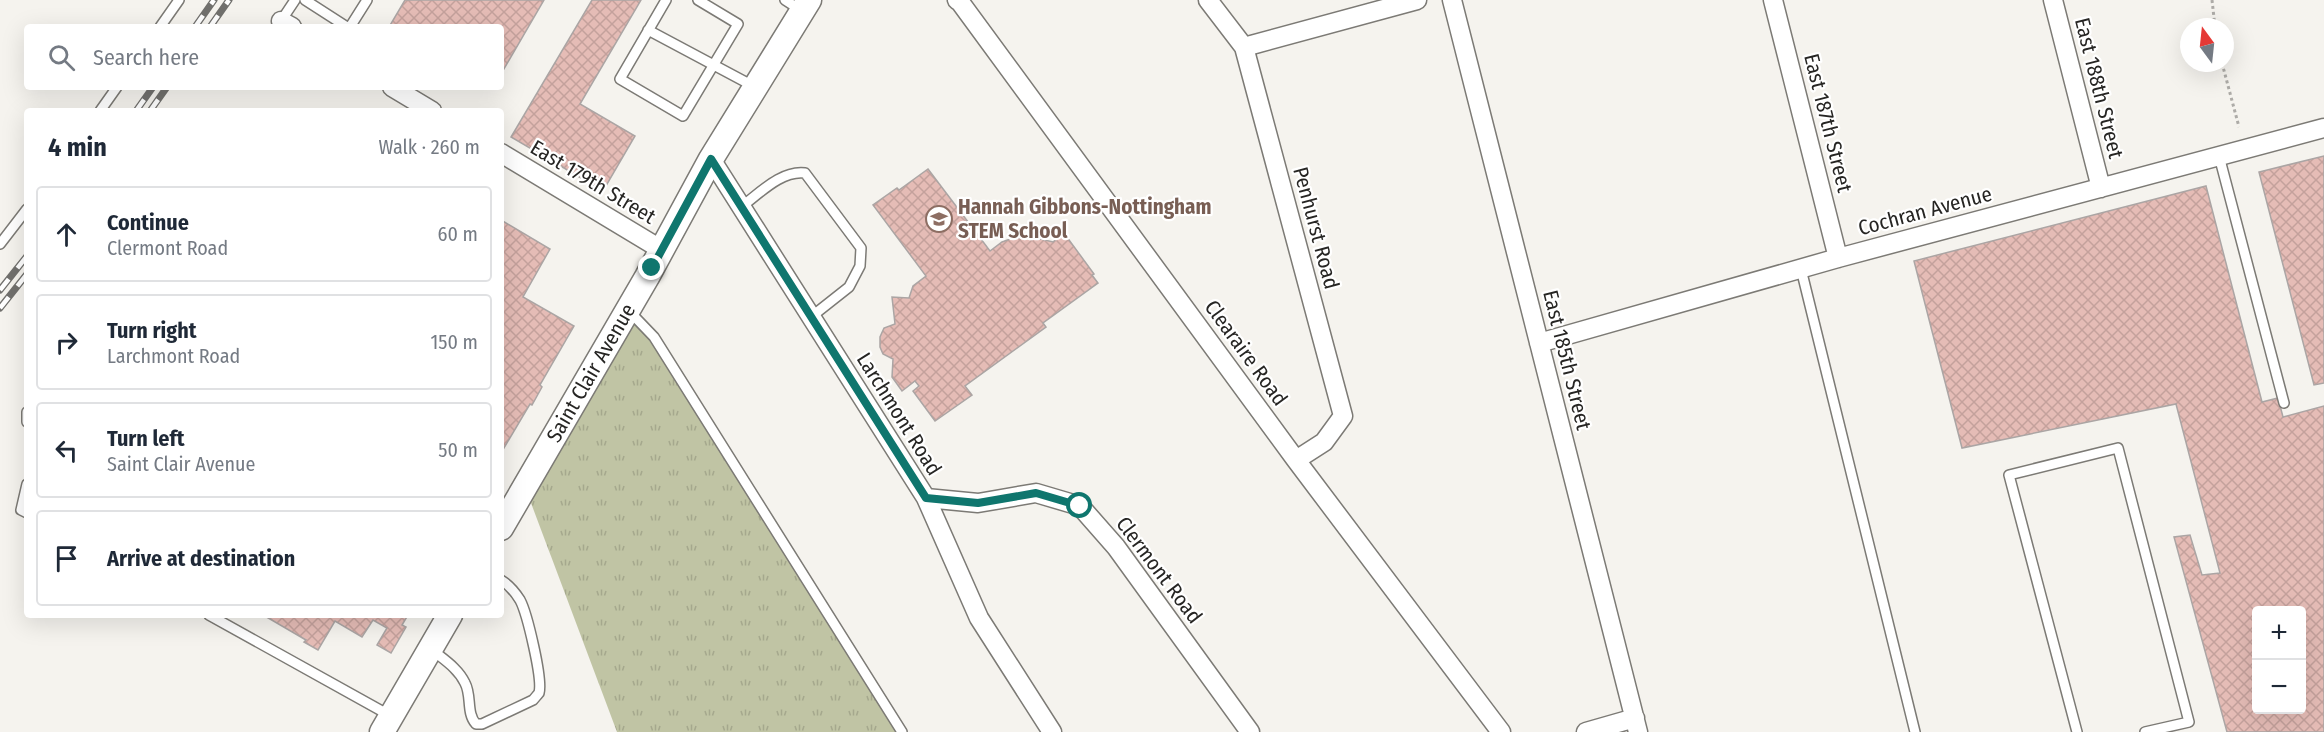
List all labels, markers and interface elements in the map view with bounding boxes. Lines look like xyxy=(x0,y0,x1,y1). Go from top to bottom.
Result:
street label: East 188th Street xyxy=(2069,15,2129,161)
north arrow xyxy=(2180,18,2234,72)
search box xyxy=(24,24,504,90)
icon: search xyxy=(45,41,78,74)
text: Search here xyxy=(93,44,199,71)
street label: East 187th Street xyxy=(1798,51,1858,195)
text: 4 min xyxy=(48,132,107,163)
street label: East 179th Street xyxy=(526,134,660,230)
text: Walk · 260 m xyxy=(379,135,480,159)
street label: Penhurst Road xyxy=(1287,164,1345,292)
street label: Cochran Avenue xyxy=(1855,181,1995,241)
place label: Hannah Gibbons-Nottingham STEM School xyxy=(958,194,1212,244)
school or university icon: Hannah Gibbons-Nottingham STEM School xyxy=(924,204,954,234)
text: Continue xyxy=(107,209,189,236)
icon: ahead xyxy=(50,218,83,251)
text: 60 m xyxy=(438,222,478,246)
text: Clermont Road xyxy=(107,236,228,260)
route end xyxy=(638,254,664,280)
street label: East 185th Street xyxy=(1537,287,1597,433)
street label: Clearaire Road xyxy=(1199,295,1293,411)
street label: Saint Clair Avenue xyxy=(541,299,641,447)
text: Turn right xyxy=(107,317,196,344)
icon: right xyxy=(50,326,83,359)
text: 150 m xyxy=(431,330,478,354)
text: Larchmont Road xyxy=(107,344,240,368)
street label: Larchmont Road xyxy=(851,348,947,480)
text: Turn left xyxy=(107,425,185,452)
icon: left xyxy=(50,434,83,467)
text: 50 m xyxy=(438,438,478,462)
text: Saint Clair Avenue xyxy=(107,452,255,476)
route start xyxy=(1066,492,1092,518)
street label: Clermont Road xyxy=(1110,511,1208,629)
icon: arrive xyxy=(50,542,83,575)
text: Arrive at destination xyxy=(107,545,295,572)
map controls xyxy=(2252,606,2306,714)
button: + xyxy=(2252,606,2306,660)
button: − xyxy=(2252,660,2306,714)

